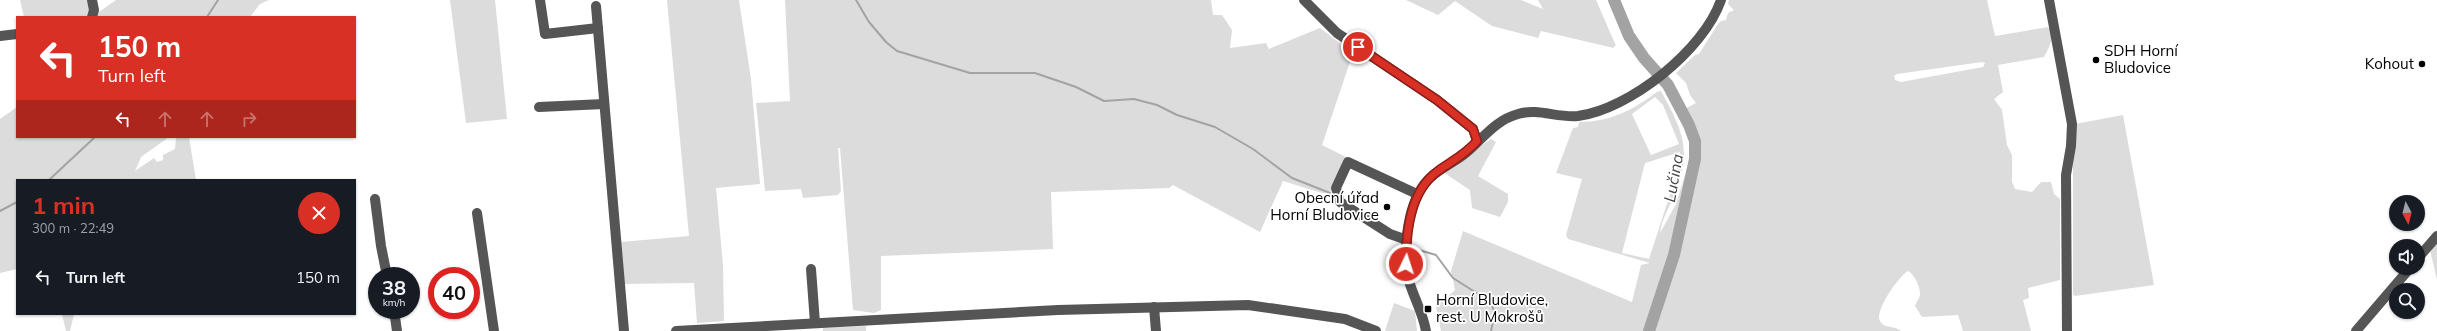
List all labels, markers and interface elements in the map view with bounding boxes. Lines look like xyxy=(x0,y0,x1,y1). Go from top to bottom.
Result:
text: 150 m xyxy=(98,29,181,64)
pin xyxy=(1341,30,1375,64)
icon: left xyxy=(32,32,84,84)
icon: arrive xyxy=(1347,36,1369,58)
place label: SDH Horní Bludovice xyxy=(2104,41,2179,77)
place label: Kohout xyxy=(2365,54,2414,73)
marker: SDH Horní Bludovice xyxy=(2091,55,2101,65)
marker: Kohout xyxy=(2417,59,2427,69)
text: Turn left xyxy=(98,64,166,87)
icon: left xyxy=(112,108,134,130)
icon: ahead xyxy=(154,108,176,130)
icon: ahead xyxy=(196,108,218,130)
icon: right xyxy=(238,108,260,130)
water label: Lučina xyxy=(1659,152,1687,204)
place label: Obecní úřad Horní Bludovice xyxy=(1270,188,1379,224)
text: 1 min xyxy=(32,190,95,220)
button: close xyxy=(298,192,340,234)
north arrow xyxy=(2389,195,2425,231)
map controls xyxy=(2389,195,2425,319)
marker: Obecní úřad Horní Bludovice xyxy=(1382,202,1392,212)
text: 300 m · 22:49 xyxy=(32,220,114,236)
button: sound xyxy=(2389,239,2425,275)
position arrow xyxy=(1385,243,1427,285)
icon: left xyxy=(32,266,54,288)
speed limit sign: 40 xyxy=(428,267,480,319)
text: Turn left xyxy=(66,268,125,287)
text: 150 m xyxy=(296,268,340,287)
text: 38 xyxy=(382,275,406,300)
button: search xyxy=(2389,283,2425,319)
place label: Horní Bludovice, rest. U Mokrošů xyxy=(1436,290,1548,326)
text: km/h xyxy=(383,296,405,309)
marker: Horní Bludovice, rest. U Mokrošů xyxy=(1423,304,1433,314)

